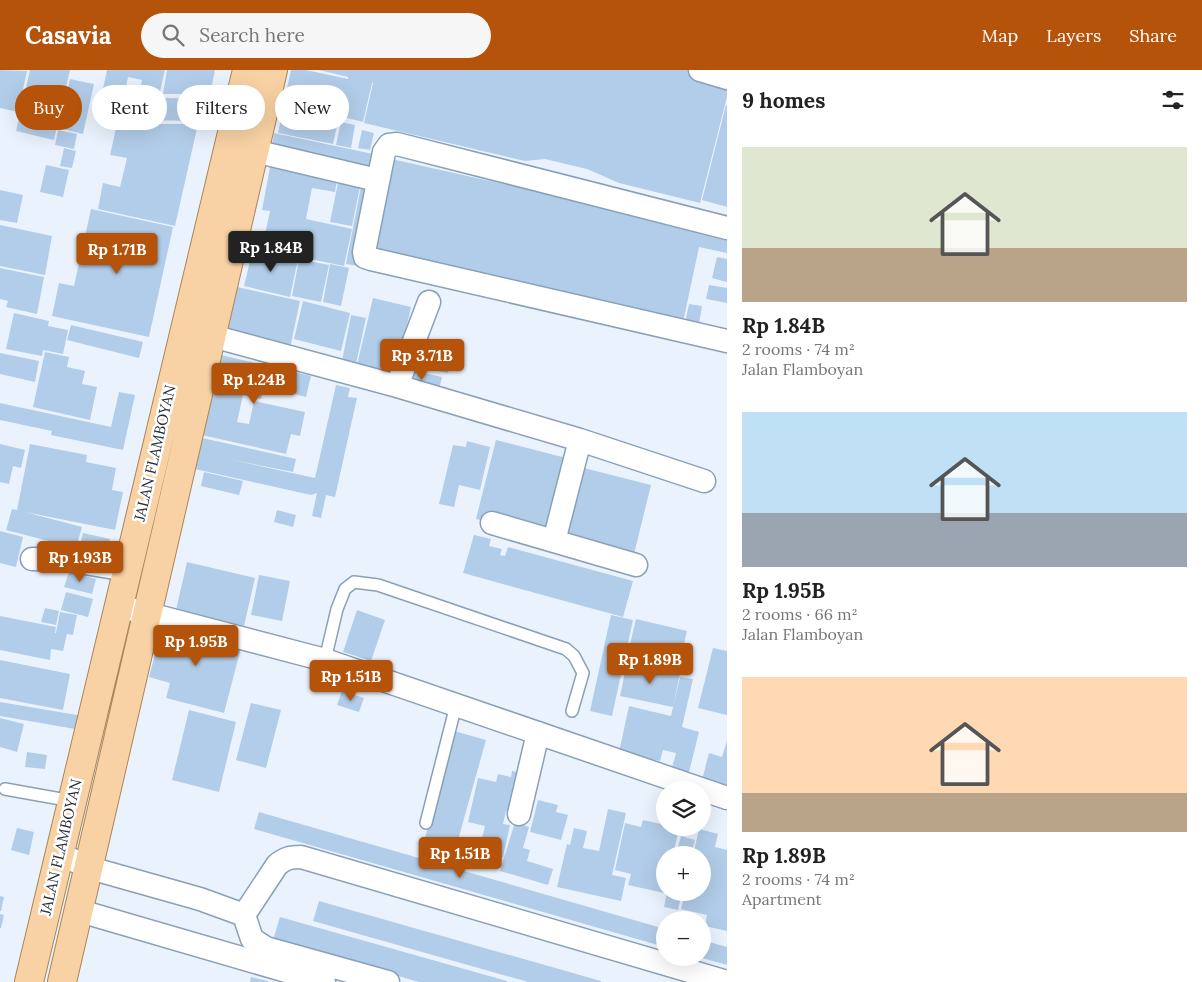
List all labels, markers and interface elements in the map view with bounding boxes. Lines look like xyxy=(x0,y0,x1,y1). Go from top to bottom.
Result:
search box xyxy=(141,13,491,58)
text: Casavia xyxy=(25,20,111,51)
icon: search xyxy=(159,21,187,49)
text: Search here xyxy=(199,23,305,47)
text: Map xyxy=(982,24,1018,47)
text: Layers xyxy=(1046,24,1101,47)
text: Share xyxy=(1129,24,1177,47)
chip: Buy xyxy=(15,85,82,130)
chip: Rent xyxy=(92,85,167,130)
chip: Filters xyxy=(177,85,265,130)
chip: New xyxy=(275,85,349,130)
icon: filters xyxy=(1159,86,1187,114)
text: 9 homes xyxy=(742,87,825,114)
icon: home xyxy=(920,179,1010,269)
pin: Rp 1.84B xyxy=(219,230,323,273)
pin: Rp 1.71B xyxy=(65,232,169,275)
text: Rp 1.84B xyxy=(239,237,303,257)
text: Rp 1.71B xyxy=(87,239,147,259)
text: Rp 1.84B xyxy=(742,312,825,339)
pin: Rp 3.71B xyxy=(370,338,474,381)
text: 2 rooms · 74 m² xyxy=(742,339,855,359)
text: Rp 3.71B xyxy=(391,345,453,365)
text: Jalan Flamboyan xyxy=(742,359,863,379)
pin: Rp 1.24B xyxy=(202,362,306,405)
text: Rp 1.24B xyxy=(223,369,285,389)
street label: JALAN FLAMBOYAN xyxy=(129,383,179,524)
icon: home xyxy=(920,444,1010,534)
pin: Rp 1.93B xyxy=(28,540,132,583)
text: Rp 1.93B xyxy=(48,547,112,567)
text: Rp 1.95B xyxy=(742,577,825,604)
text: 2 rooms · 66 m² xyxy=(742,604,858,624)
pin: Rp 1.95B xyxy=(144,624,248,667)
text: Jalan Flamboyan xyxy=(742,624,863,644)
text: Rp 1.95B xyxy=(164,631,228,651)
pin: Rp 1.89B xyxy=(598,642,702,685)
text: Rp 1.89B xyxy=(618,649,682,669)
pin: Rp 1.51B xyxy=(299,660,403,702)
text: Rp 1.51B xyxy=(321,666,381,686)
icon: home xyxy=(920,709,1010,799)
street label: JALAN FLAMBOYAN xyxy=(35,777,85,918)
map controls xyxy=(656,781,711,966)
button: layers xyxy=(656,781,711,836)
pin: Rp 1.51B xyxy=(408,836,512,879)
text: Rp 1.89B xyxy=(742,842,826,869)
text: Rp 1.51B xyxy=(430,843,490,863)
button: + xyxy=(656,846,711,901)
text: 2 rooms · 74 m² xyxy=(742,869,855,889)
text: Apartment xyxy=(742,889,822,909)
button: − xyxy=(656,911,711,966)

